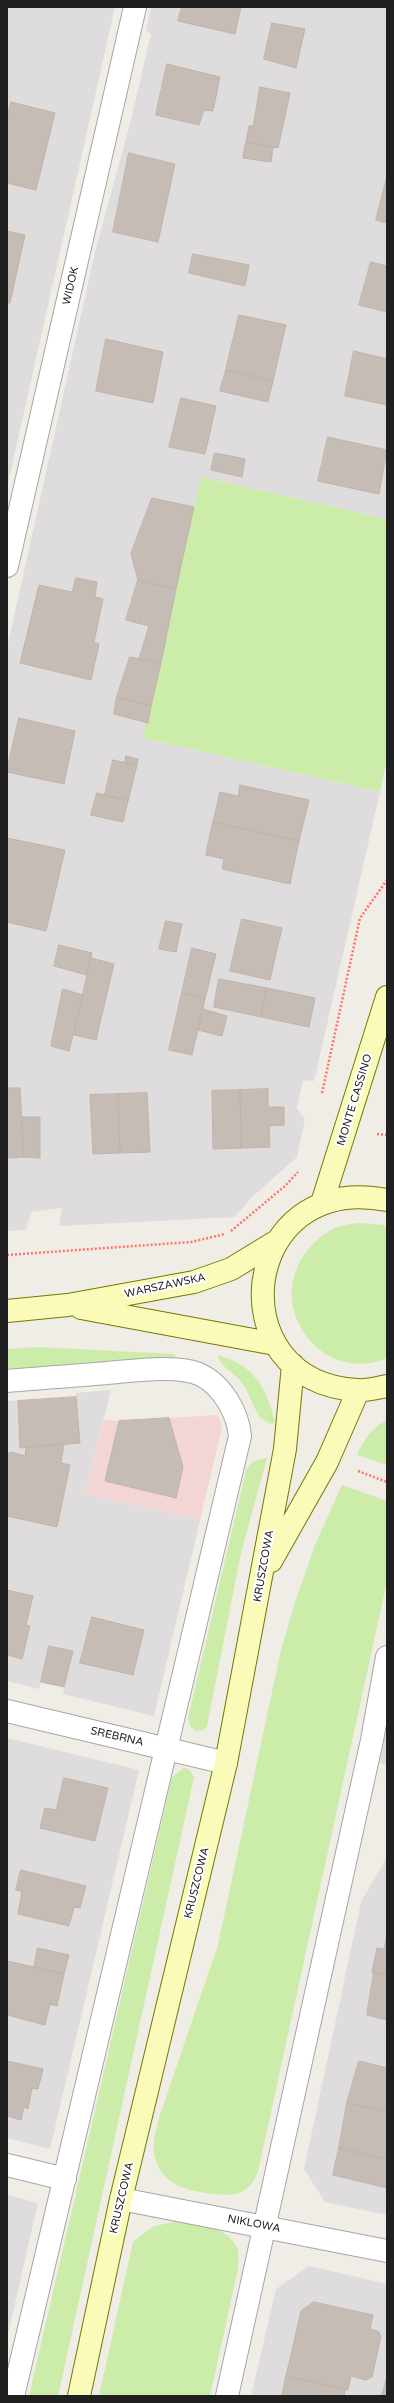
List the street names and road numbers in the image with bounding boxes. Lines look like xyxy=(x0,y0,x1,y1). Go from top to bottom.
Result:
street label: WIDOK xyxy=(60,266,82,306)
street label: MONTE CASSINO xyxy=(335,1053,375,1147)
street label: WARSZAWSKA xyxy=(123,1271,207,1301)
street label: KRUSZCOWA xyxy=(251,1529,277,1603)
street label: SREBRNA xyxy=(89,1724,145,1750)
street label: KRUSZCOWA xyxy=(182,1846,212,1920)
street label: KRUSZCOWA xyxy=(107,2161,137,2235)
street label: NIKLOWA xyxy=(226,2212,282,2236)

